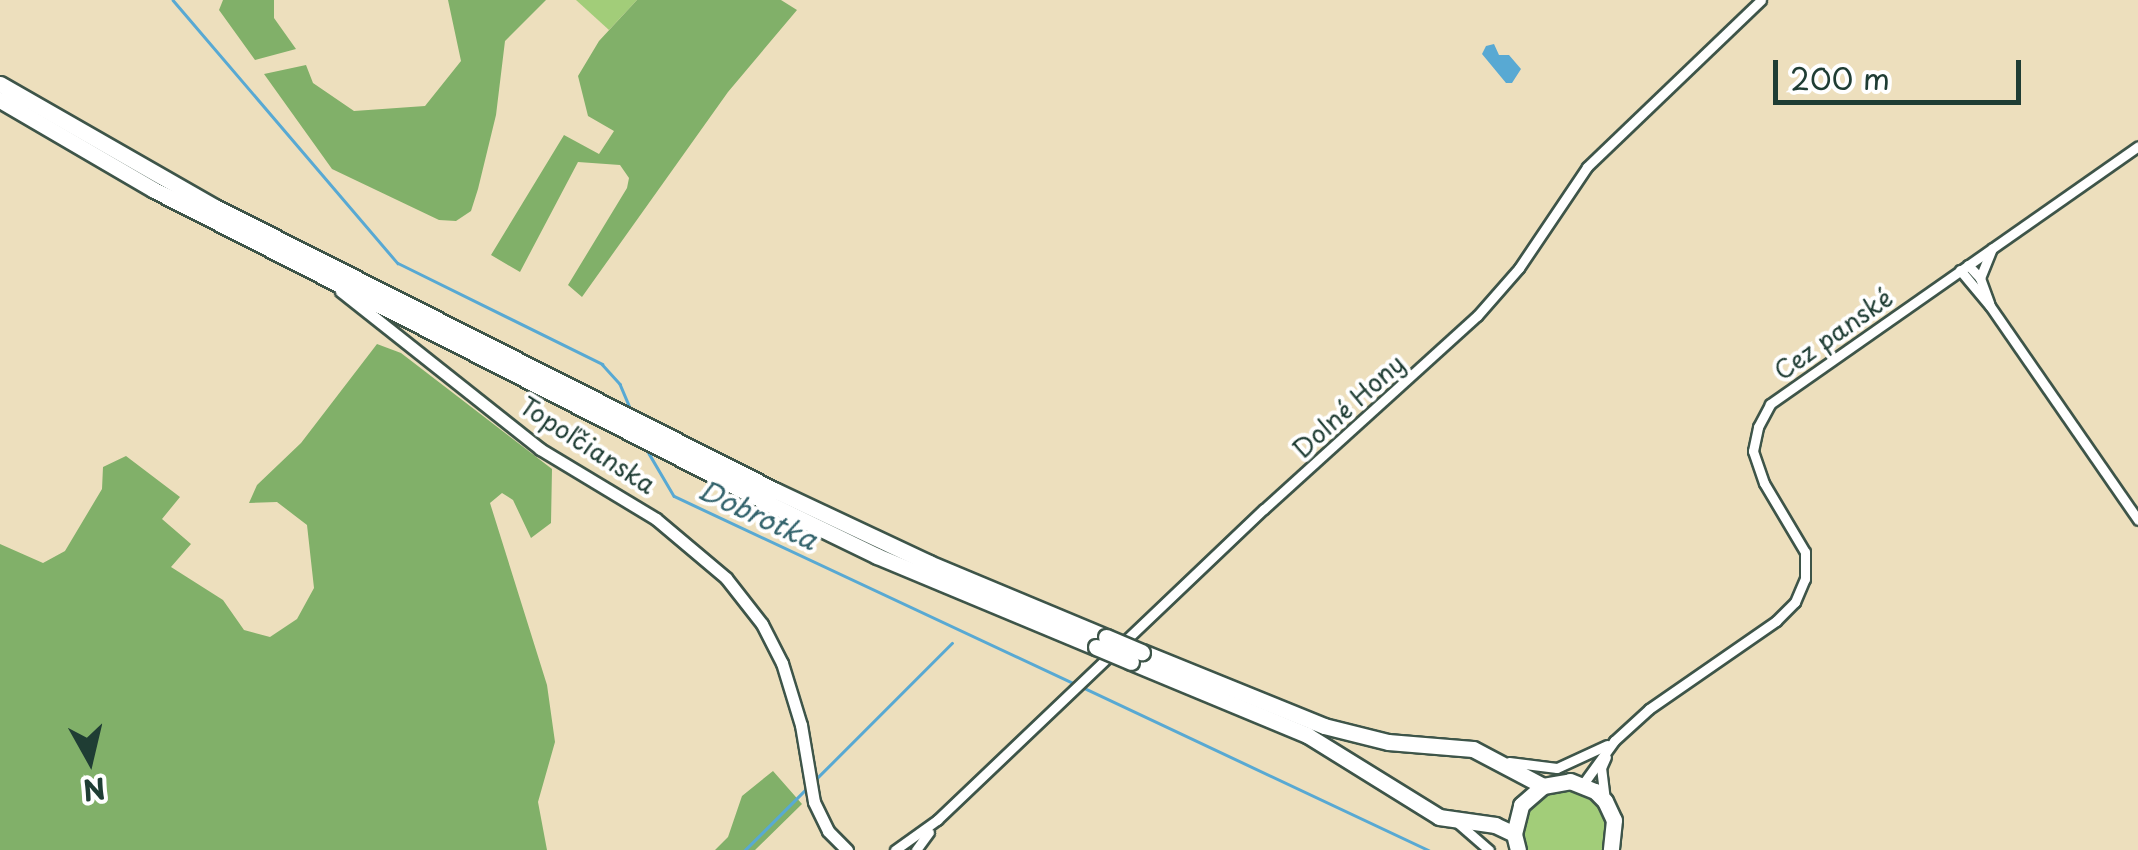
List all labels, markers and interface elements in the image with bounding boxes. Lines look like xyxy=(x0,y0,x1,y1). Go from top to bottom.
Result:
scale bar xyxy=(1778,40,2026,102)
text: 200 m xyxy=(1790,55,1890,100)
street label: Cez panské xyxy=(1768,282,1898,386)
street label: Dolné Hony xyxy=(1285,347,1411,465)
street label: Topoľčianska xyxy=(515,390,661,500)
water label: Dobrotka xyxy=(693,472,823,556)
north arrow xyxy=(40,710,140,810)
text: N xyxy=(80,767,108,813)

